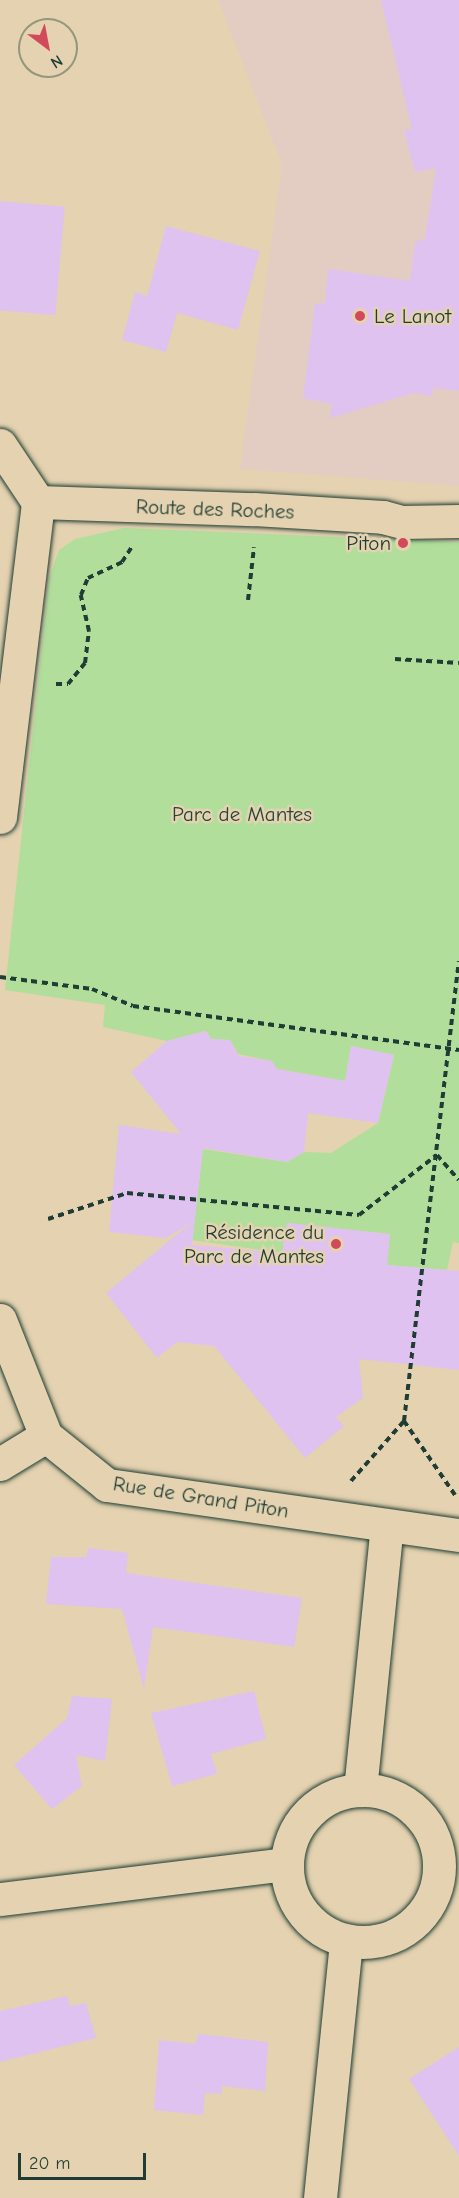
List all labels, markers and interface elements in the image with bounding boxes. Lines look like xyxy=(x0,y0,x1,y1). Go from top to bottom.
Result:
north arrow xyxy=(18,18,78,78)
text: N xyxy=(47,51,66,72)
place label: Le Lanot xyxy=(374,303,451,329)
marker: Le Lanot xyxy=(351,307,369,325)
street label: Route des Roches xyxy=(135,494,295,524)
place label: Piton xyxy=(346,530,391,556)
marker: Piton xyxy=(396,536,410,550)
park label: Parc de Mantes xyxy=(172,801,312,827)
place label: Résidence du Parc de Mantes xyxy=(184,1219,324,1269)
marker: Résidence du Parc de Mantes xyxy=(329,1237,343,1251)
street label: Rue de Grand Piton xyxy=(111,1471,291,1523)
scale bar xyxy=(21,2141,148,2179)
text: 20 m xyxy=(29,2153,70,2174)

